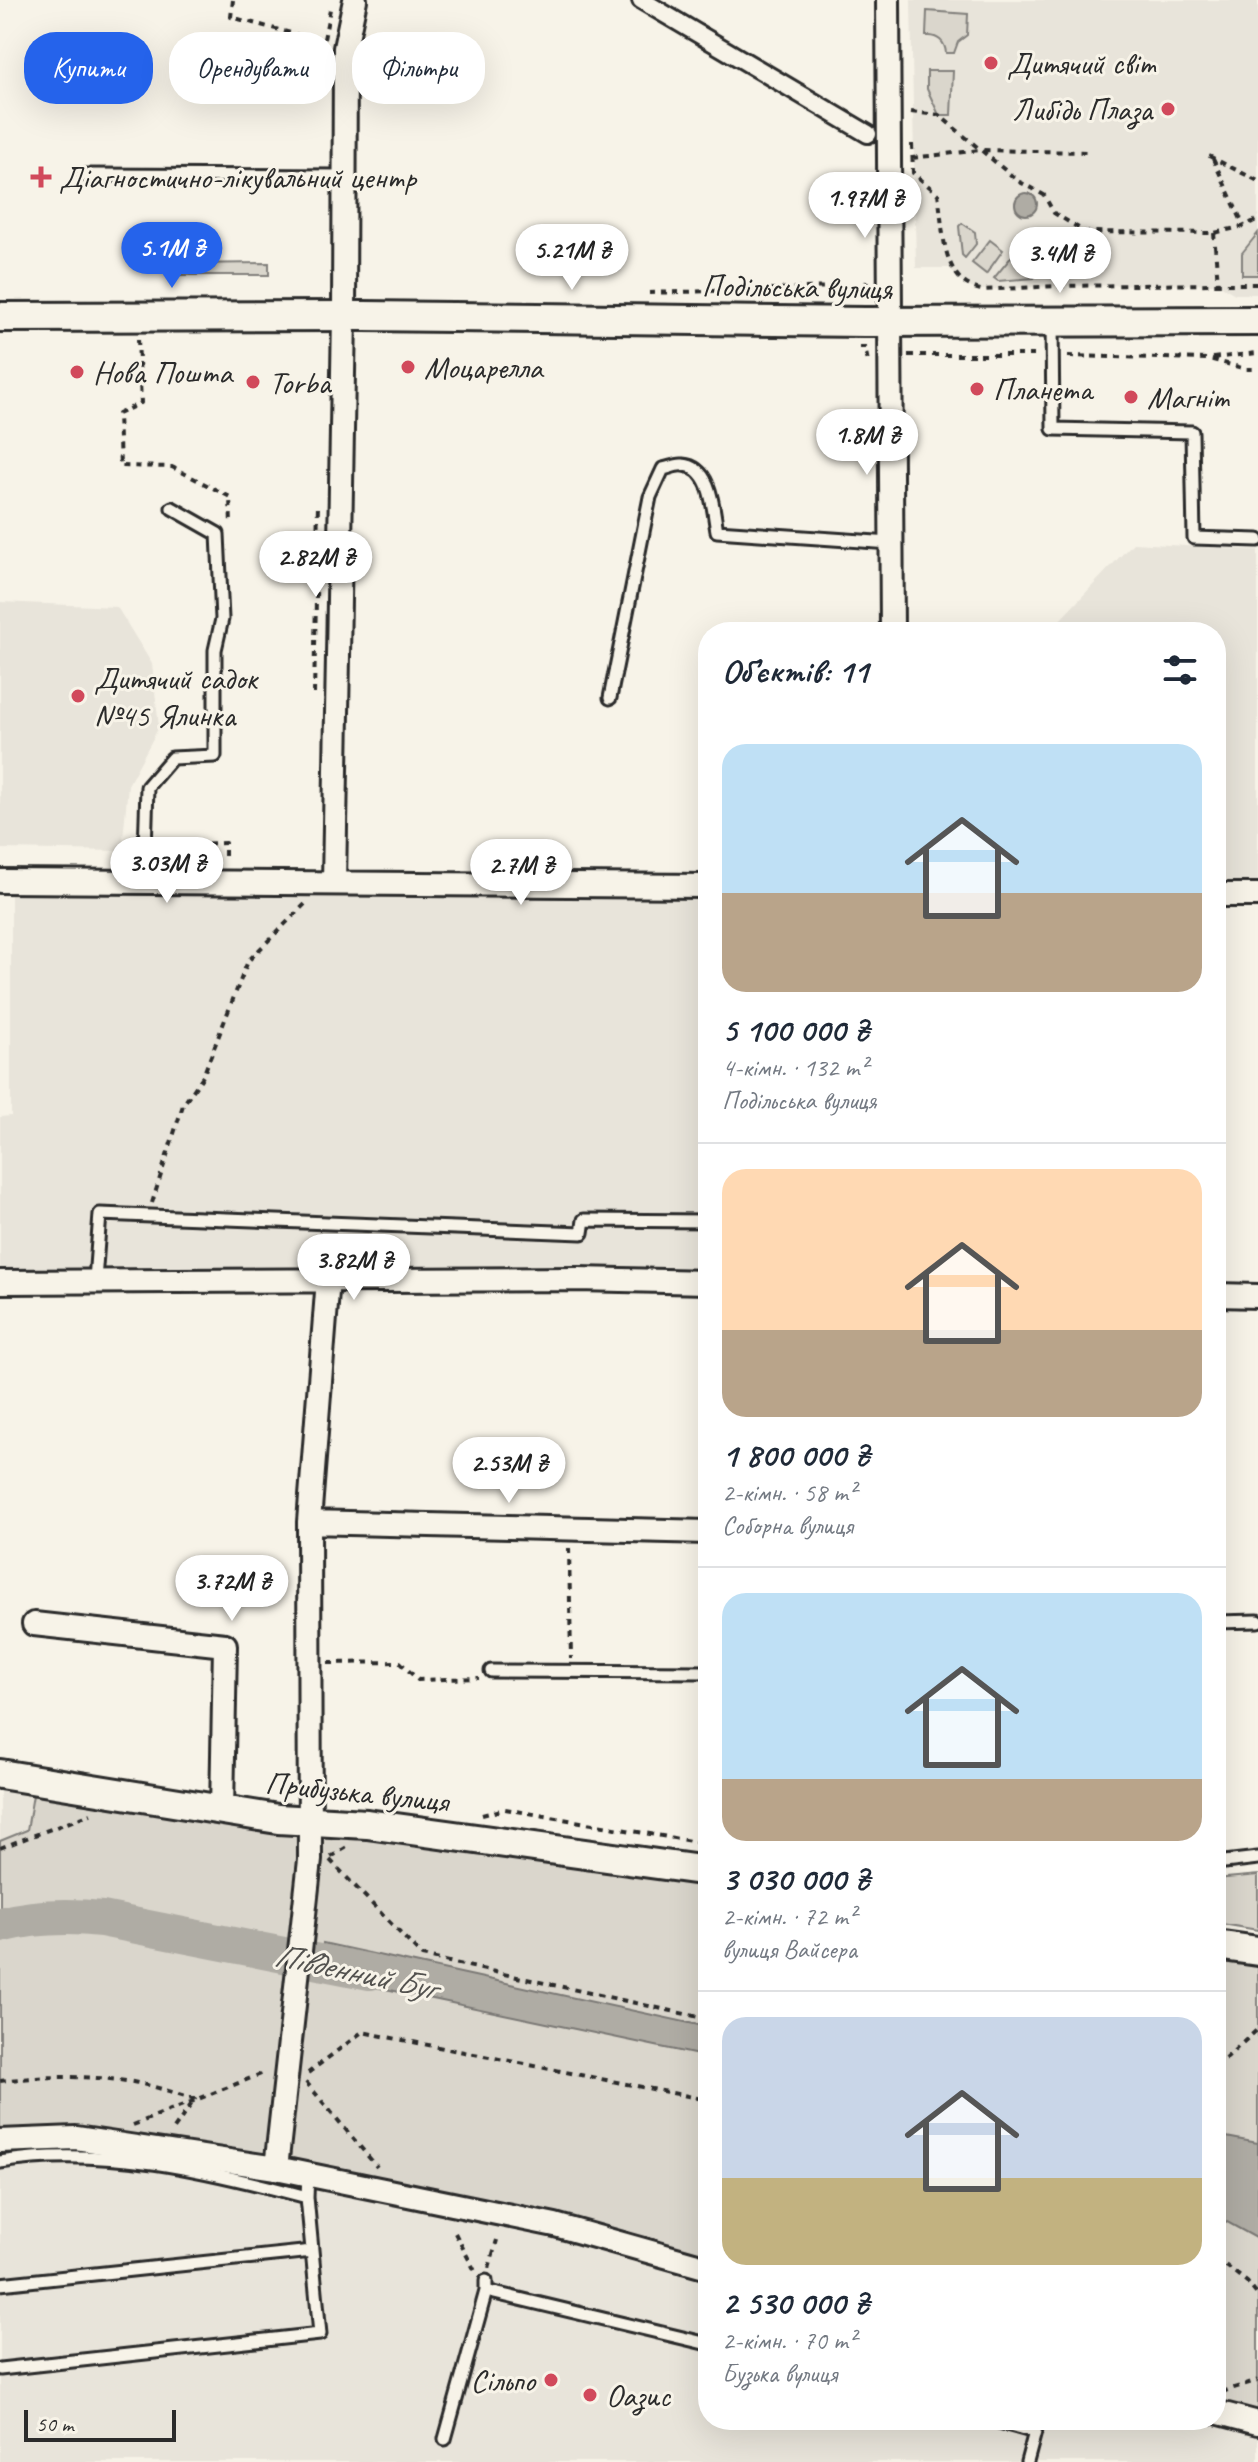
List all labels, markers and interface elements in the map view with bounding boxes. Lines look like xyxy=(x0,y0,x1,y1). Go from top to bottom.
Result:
chip: Купити xyxy=(24,32,153,104)
chip: Орендувати xyxy=(169,32,336,104)
chip: Фільтри xyxy=(352,32,485,104)
place label: Дитячий світ xyxy=(1007,43,1157,84)
marker: Дитячий світ xyxy=(982,54,1000,72)
place label: Либідь Плаза xyxy=(1012,89,1154,130)
marker: Либідь Плаза xyxy=(1159,100,1177,118)
place label: Діагностично-лікувальний центр xyxy=(59,157,418,198)
marker: Діагностично-лікувальний центр xyxy=(30,166,52,188)
pin: 1.97M ₴ xyxy=(791,172,939,240)
text: 1.97M ₴ xyxy=(826,181,904,214)
pin: 5.1M ₴ xyxy=(107,222,237,290)
pin: 5.21M ₴ xyxy=(498,224,646,292)
pin: 3.4M ₴ xyxy=(995,227,1125,295)
text: 5.1M ₴ xyxy=(139,231,205,264)
text: 5.21M ₴ xyxy=(533,233,611,266)
text: 3.4M ₴ xyxy=(1027,236,1093,269)
street label: Подільська вулиця xyxy=(702,265,894,309)
place label: Моцарелла xyxy=(424,347,545,388)
place label: Нова Пошта xyxy=(93,352,234,393)
marker: Моцарелла xyxy=(399,358,417,376)
place label: Torba xyxy=(269,362,333,403)
marker: Нова Пошта xyxy=(68,363,86,381)
place label: Планета xyxy=(993,369,1095,410)
marker: Torba xyxy=(244,373,262,391)
place label: Магніт xyxy=(1147,377,1231,418)
marker: Планета xyxy=(968,380,986,398)
marker: Магніт xyxy=(1122,388,1140,406)
pin: 1.8M ₴ xyxy=(802,409,932,477)
text: 1.8M ₴ xyxy=(834,418,900,451)
pin: 2.82M ₴ xyxy=(242,531,390,599)
text: 2.82M ₴ xyxy=(277,540,355,573)
icon: filters xyxy=(1158,648,1202,692)
text: Об’єктів: 11 xyxy=(722,649,868,692)
place label: Дитячий садок №45 Ялинка xyxy=(94,658,260,736)
marker: Дитячий садок №45 Ялинка xyxy=(69,687,87,705)
icon: home xyxy=(890,796,1034,940)
pin: 3.03M ₴ xyxy=(93,837,241,905)
pin: 2.7M ₴ xyxy=(456,839,586,907)
text: 3.03M ₴ xyxy=(128,846,206,879)
text: 2.7M ₴ xyxy=(488,848,554,881)
text: 5 100 000 ₴ xyxy=(722,1008,869,1051)
text: 4-кімн. · 132 m² xyxy=(722,1051,868,1084)
text: Подільська вулиця xyxy=(722,1084,877,1117)
icon: home xyxy=(890,1221,1034,1365)
pin: 3.82M ₴ xyxy=(280,1234,428,1302)
text: 3.82M ₴ xyxy=(315,1243,393,1276)
text: 1 800 000 ₴ xyxy=(722,1433,869,1476)
pin: 2.53M ₴ xyxy=(435,1437,583,1505)
text: 2.53M ₴ xyxy=(470,1446,548,1479)
text: 2-кімн. · 58 m² xyxy=(722,1476,856,1509)
text: Соборна вулиця xyxy=(722,1509,853,1542)
pin: 3.72M ₴ xyxy=(158,1555,306,1623)
text: 3.72M ₴ xyxy=(193,1564,271,1597)
icon: home xyxy=(890,1645,1034,1789)
street label: Прибузька вулиця xyxy=(264,1762,452,1822)
text: 3 030 000 ₴ xyxy=(722,1857,869,1900)
text: 2-кімн. · 72 m² xyxy=(722,1900,856,1933)
water label: Південний Буг xyxy=(271,1933,447,2011)
text: вулиця Вайсера xyxy=(722,1933,857,1966)
icon: home xyxy=(890,2069,1034,2213)
text: 2 530 000 ₴ xyxy=(722,2281,869,2324)
text: 2-кімн. · 70 m² xyxy=(722,2324,856,2357)
text: Бузька вулиця xyxy=(722,2357,837,2390)
place label: Сільпо xyxy=(470,2360,537,2401)
marker: Сільпо xyxy=(542,2371,560,2389)
place label: Оазис xyxy=(606,2375,672,2416)
marker: Оазис xyxy=(581,2386,599,2404)
scale bar xyxy=(24,2406,176,2442)
text: 50 m xyxy=(36,2410,73,2438)

